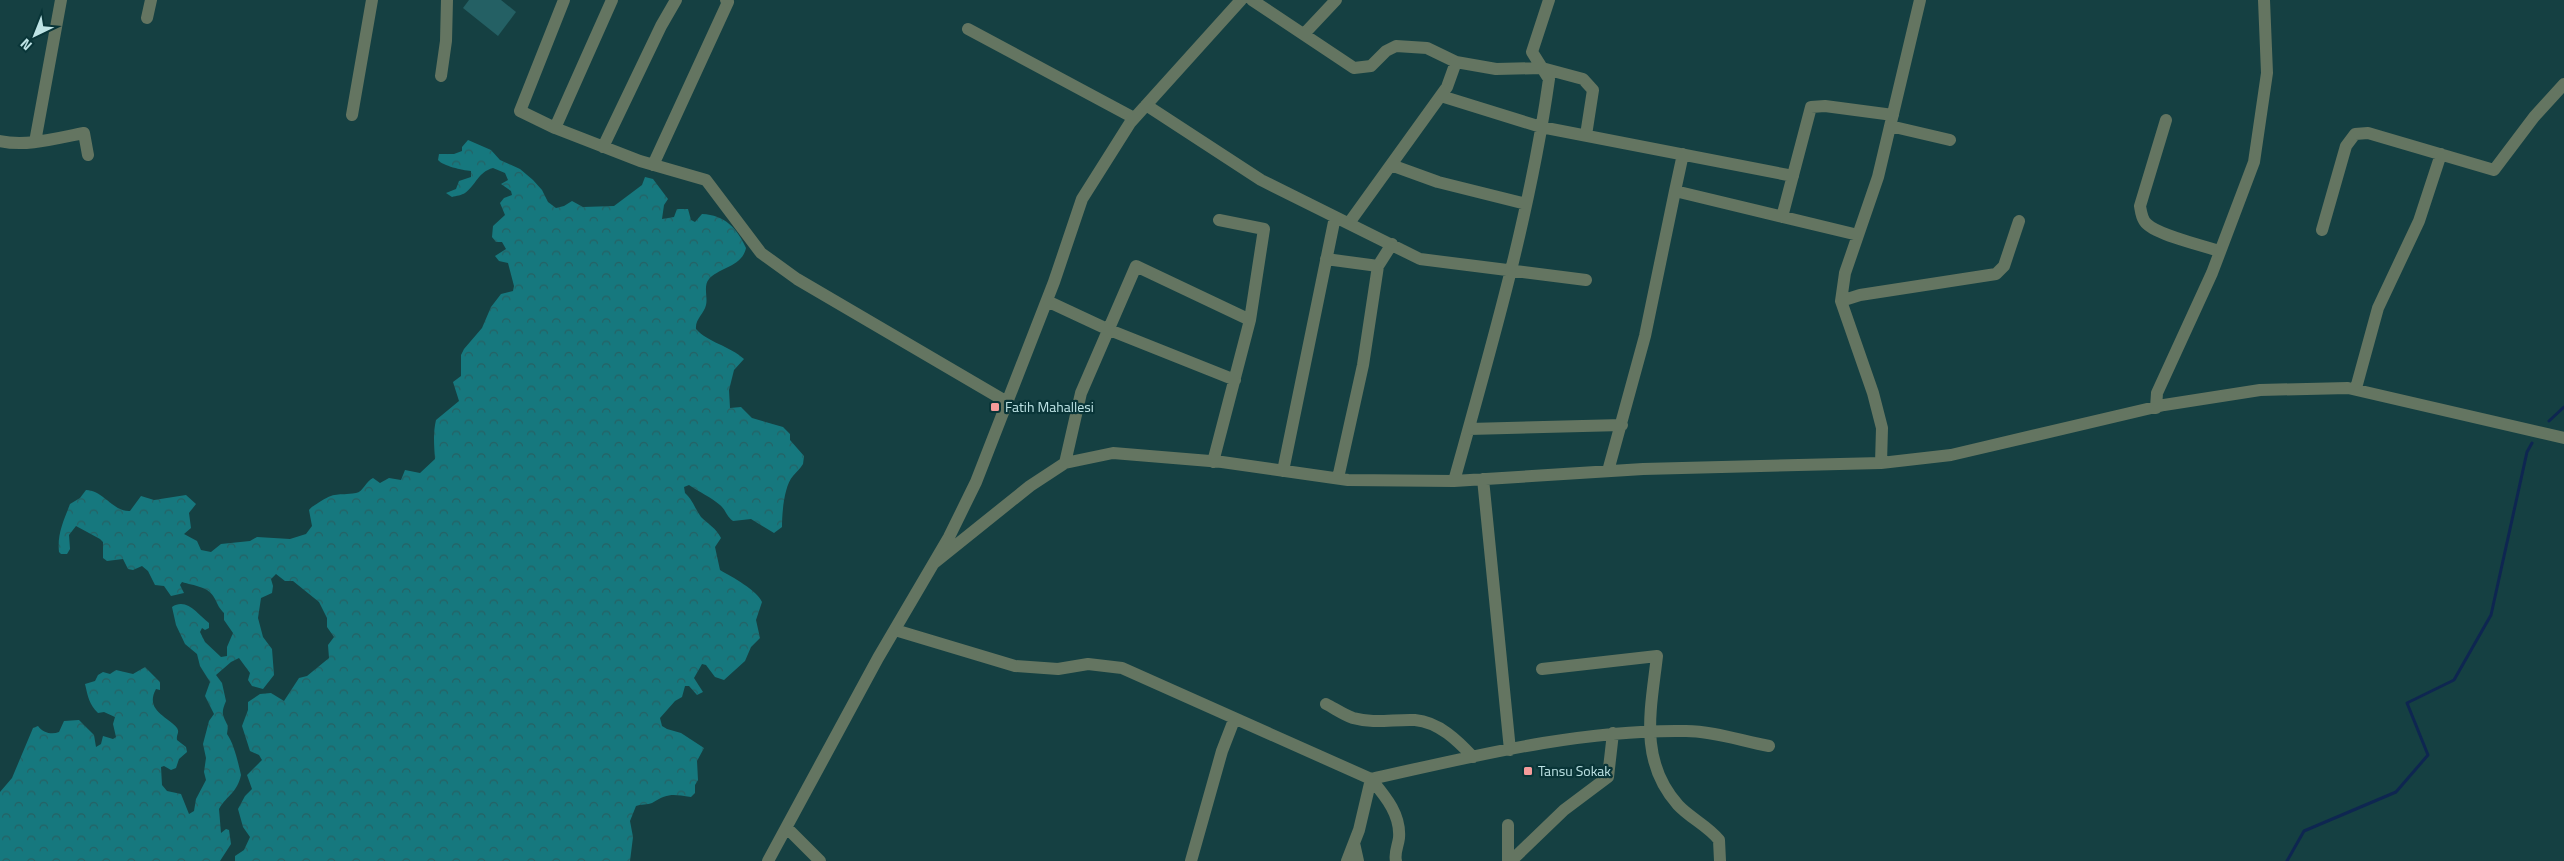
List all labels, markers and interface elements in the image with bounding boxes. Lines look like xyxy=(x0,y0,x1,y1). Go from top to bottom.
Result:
north arrow xyxy=(10,10,60,60)
text: N xyxy=(15,34,37,56)
place label: Fatih Mahallesi xyxy=(1005,396,1094,417)
marker: Fatih Mahallesi xyxy=(989,401,1001,413)
place label: Tansu Sokak xyxy=(1538,760,1611,781)
marker: Tansu Sokak xyxy=(1522,765,1534,777)

